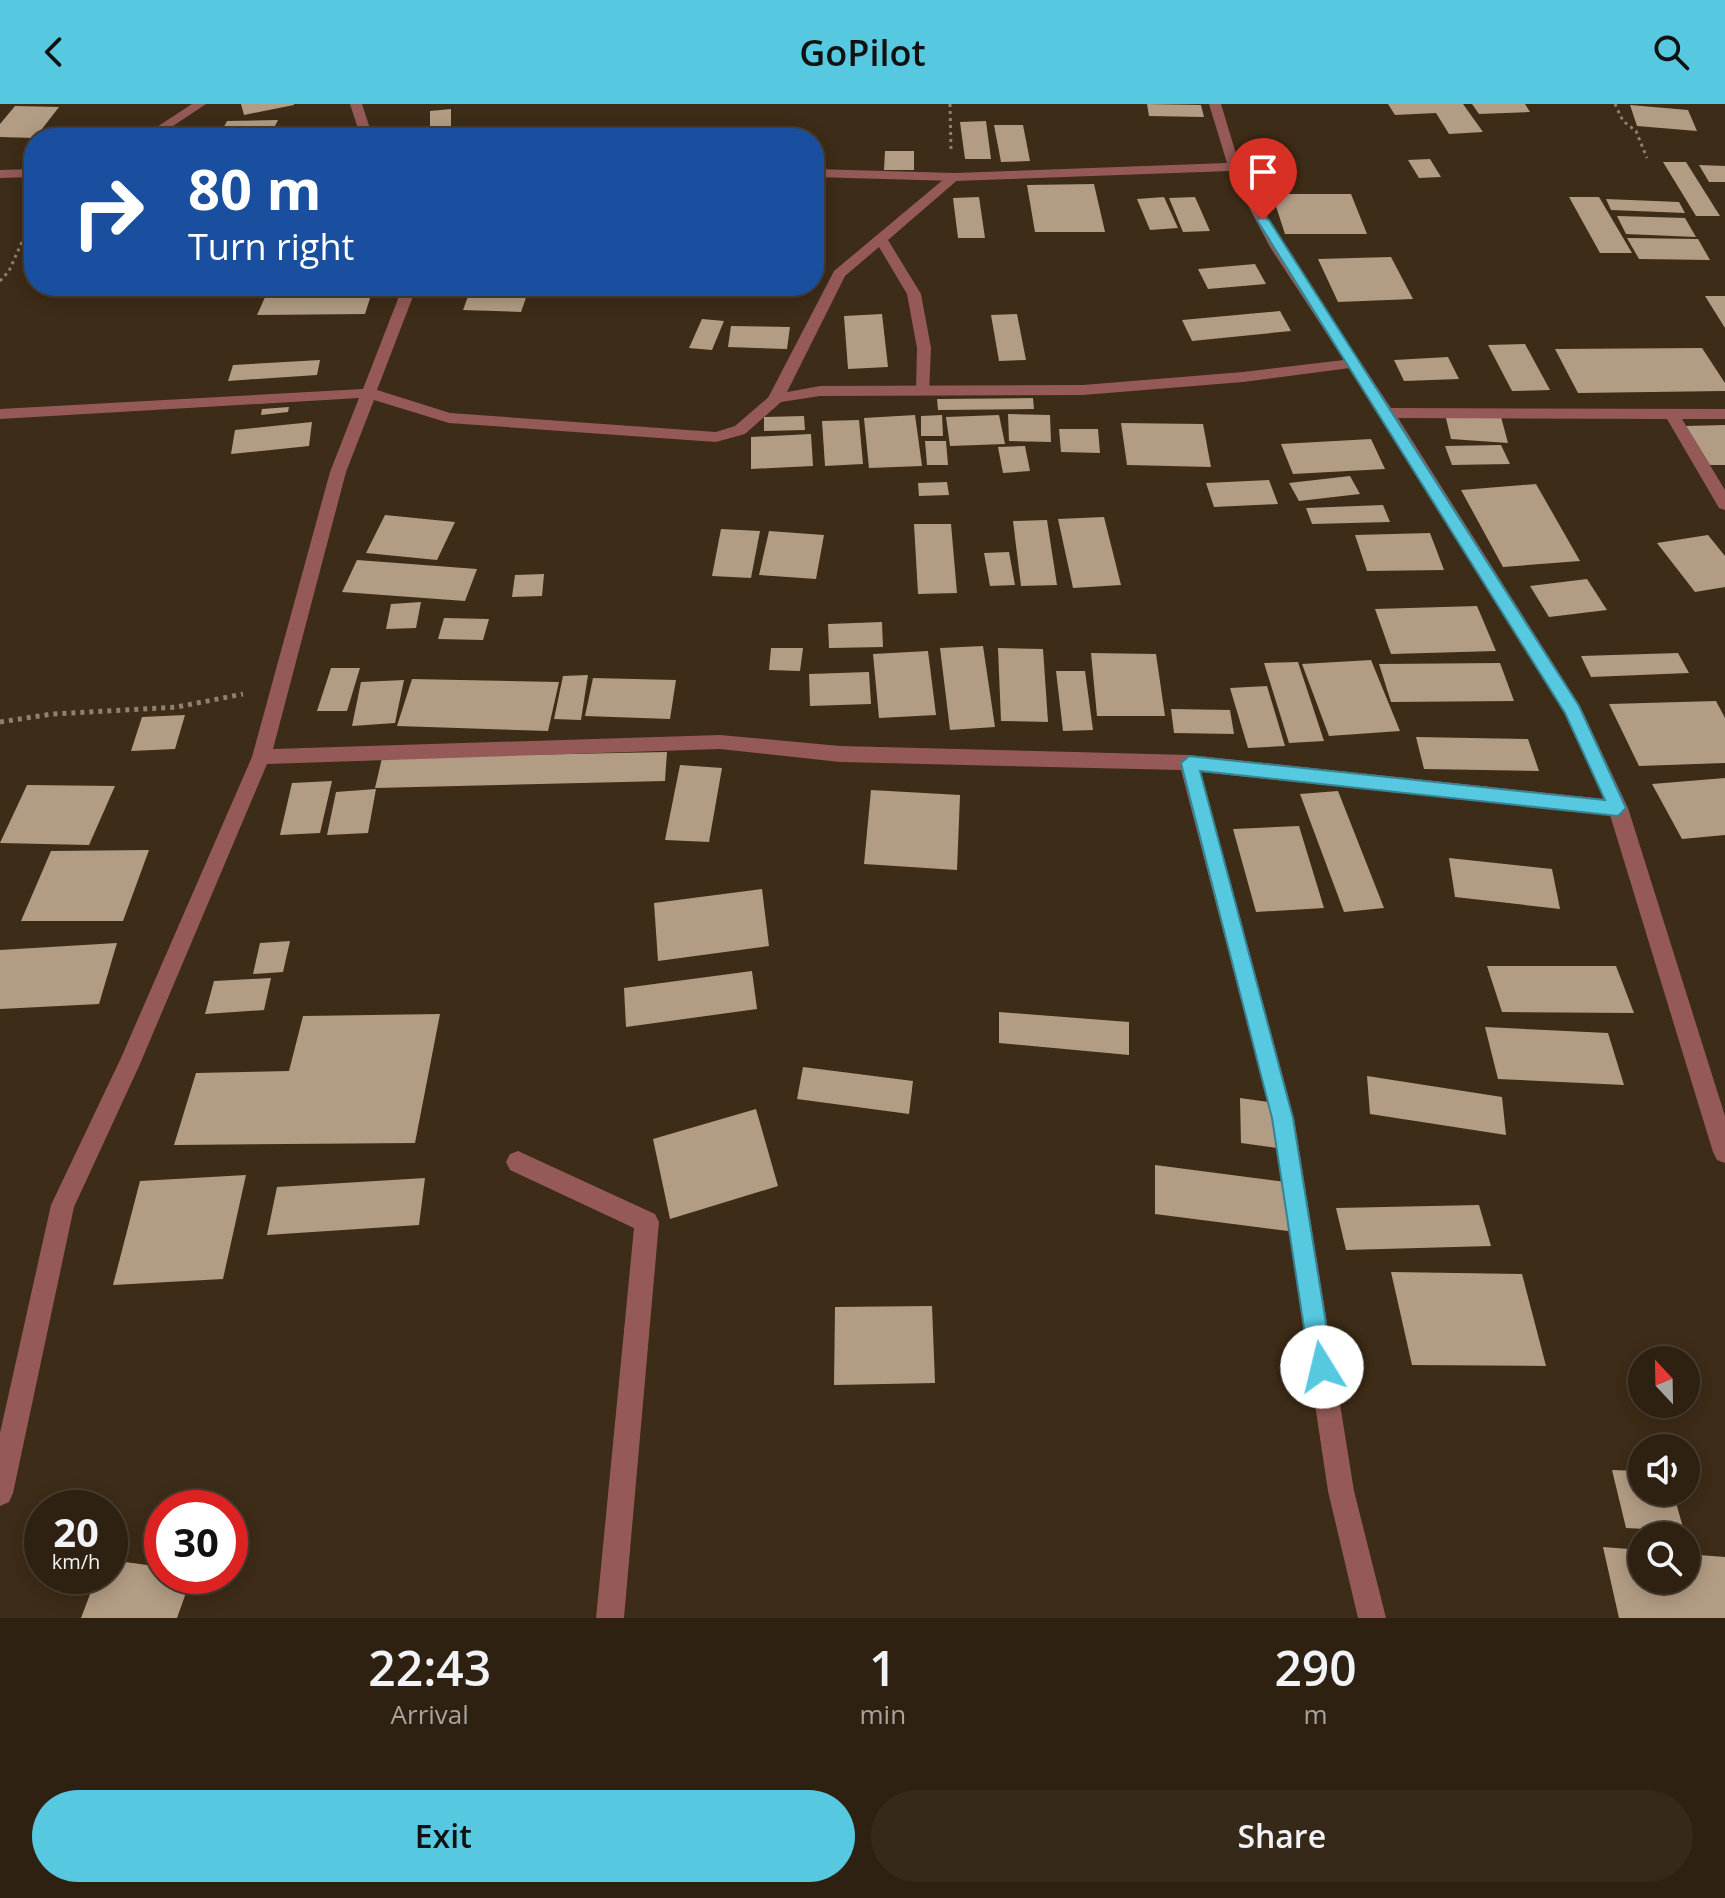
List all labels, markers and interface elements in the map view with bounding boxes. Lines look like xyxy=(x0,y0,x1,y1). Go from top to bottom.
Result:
text: GoPilot xyxy=(799,28,926,77)
icon: back xyxy=(32,30,76,74)
icon: search xyxy=(1649,30,1693,74)
pin xyxy=(1229,138,1297,220)
text: 80 m xyxy=(188,150,322,226)
icon: arrive xyxy=(1241,150,1285,194)
icon: right xyxy=(56,160,160,264)
text: Turn right xyxy=(188,222,354,271)
position arrow xyxy=(1280,1325,1364,1409)
north arrow xyxy=(1628,1346,1700,1418)
map controls xyxy=(1628,1346,1700,1594)
button: sound xyxy=(1628,1434,1700,1506)
speed limit sign: 30 xyxy=(144,1490,248,1594)
text: 20 xyxy=(53,1504,99,1559)
button: search xyxy=(1628,1522,1700,1594)
text: km/h xyxy=(52,1548,100,1575)
text: 22:43 xyxy=(368,1635,491,1700)
text: 1 xyxy=(869,1635,897,1700)
text: 290 xyxy=(1274,1635,1357,1700)
text: Arrival xyxy=(391,1696,469,1732)
text: min xyxy=(860,1696,906,1732)
text: m xyxy=(1304,1696,1328,1732)
button: Exit xyxy=(32,1790,855,1882)
button: Share xyxy=(871,1790,1693,1882)

